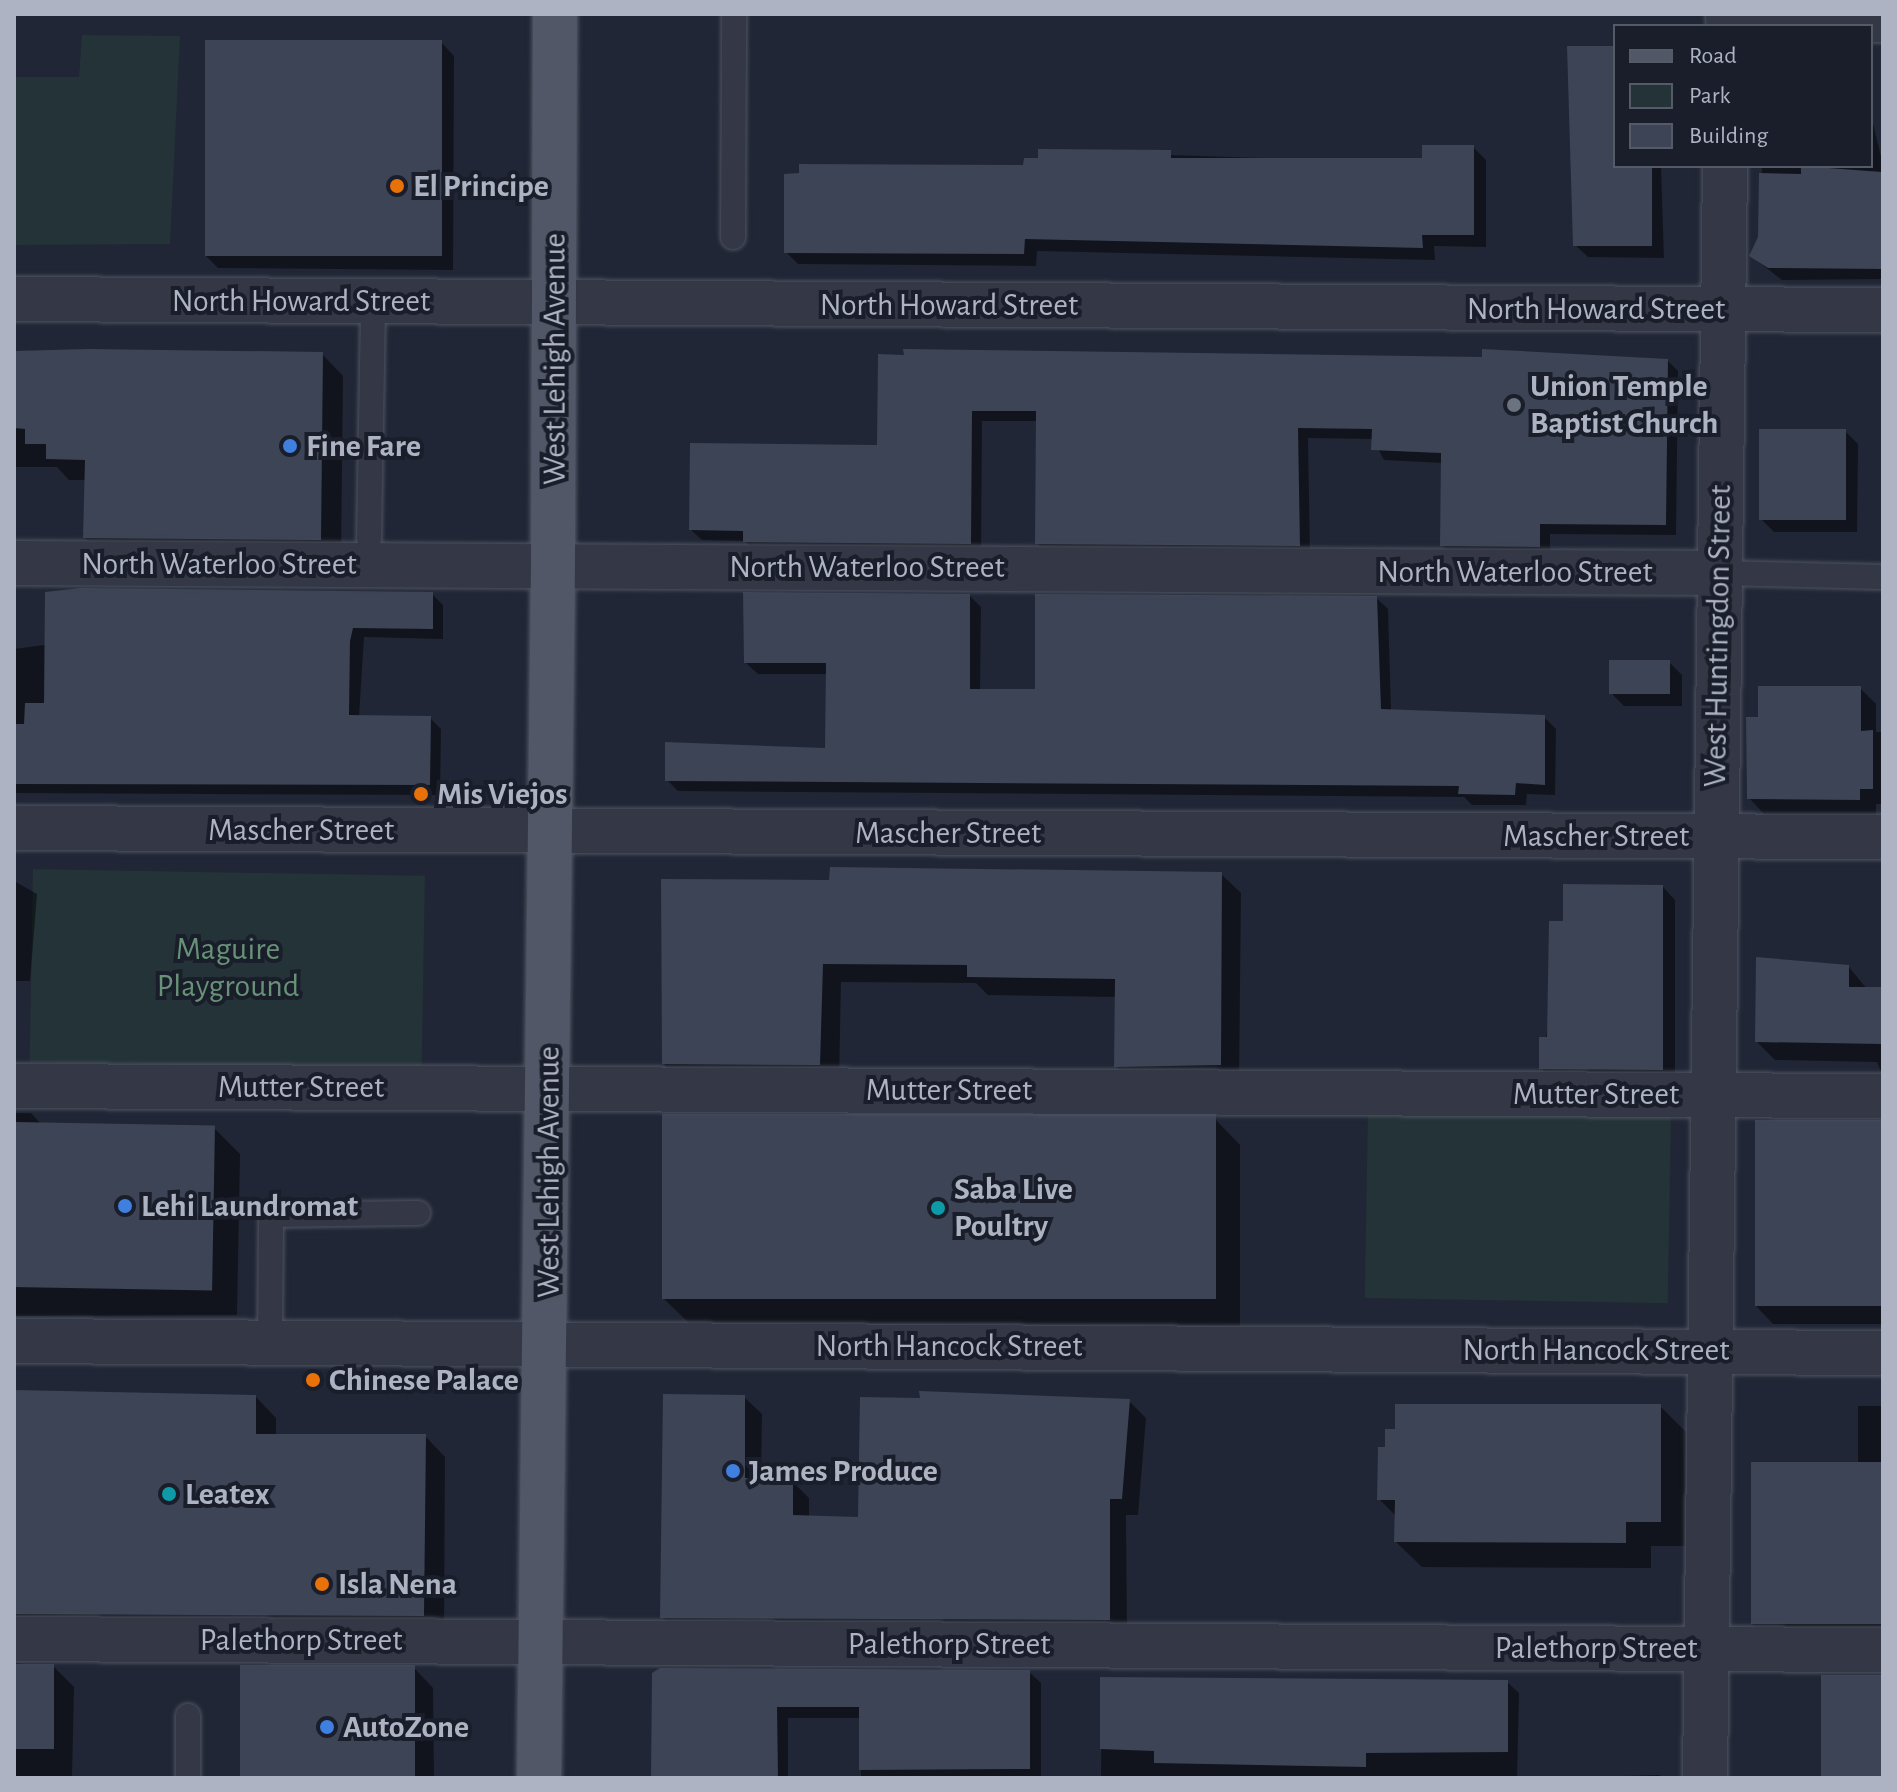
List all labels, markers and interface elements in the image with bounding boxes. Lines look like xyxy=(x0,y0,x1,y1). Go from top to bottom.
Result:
legend xyxy=(1613,24,1873,168)
text: Road xyxy=(1689,44,1737,68)
text: Park xyxy=(1689,84,1730,108)
text: Building xyxy=(1689,124,1768,148)
place label: El Principe xyxy=(413,167,549,205)
marker: El Principe xyxy=(388,177,406,195)
street label: West Lehigh Avenue xyxy=(536,233,574,485)
street label: North Howard Street xyxy=(172,282,430,320)
street label: North Howard Street xyxy=(820,286,1078,324)
street label: North Howard Street xyxy=(1467,290,1725,328)
place label: Union Temple Baptist Church xyxy=(1530,368,1718,443)
marker: Union Temple Baptist Church xyxy=(1505,396,1523,414)
place label: Fine Fare xyxy=(306,427,421,465)
marker: Fine Fare xyxy=(281,437,299,455)
street label: West Huntingdon Street xyxy=(1696,484,1740,788)
street label: North Waterloo Street xyxy=(81,545,357,583)
street label: North Waterloo Street xyxy=(729,548,1005,586)
street label: North Waterloo Street xyxy=(1377,553,1653,591)
place label: Mis Viejos xyxy=(437,775,567,813)
marker: Mis Viejos xyxy=(412,785,430,803)
street label: Mascher Street xyxy=(208,811,394,849)
street label: Mascher Street xyxy=(855,814,1041,852)
street label: Mascher Street xyxy=(1503,817,1689,855)
park label: Maguire Playground xyxy=(157,931,299,1006)
street label: West Lehigh Avenue xyxy=(530,1046,568,1298)
street label: Mutter Street xyxy=(218,1068,384,1106)
street label: Mutter Street xyxy=(866,1071,1032,1109)
street label: Mutter Street xyxy=(1513,1075,1679,1113)
place label: Saba Live Poultry xyxy=(954,1171,1073,1246)
place label: Lehi Laundromat xyxy=(141,1187,358,1225)
marker: Lehi Laundromat xyxy=(116,1197,134,1215)
marker: Saba Live Poultry xyxy=(929,1199,947,1217)
street label: North Hancock Street xyxy=(816,1327,1082,1365)
street label: North Hancock Street xyxy=(1463,1331,1729,1369)
place label: Chinese Palace xyxy=(329,1361,519,1399)
marker: Chinese Palace xyxy=(304,1371,322,1389)
place label: James Produce xyxy=(749,1452,938,1490)
marker: James Produce xyxy=(724,1462,742,1480)
place label: Leatex xyxy=(185,1475,270,1513)
marker: Leatex xyxy=(160,1485,178,1503)
place label: Isla Nena xyxy=(338,1565,457,1603)
marker: Isla Nena xyxy=(313,1575,331,1593)
street label: Palethorp Street xyxy=(200,1621,402,1659)
street label: Palethorp Street xyxy=(848,1625,1050,1663)
street label: Palethorp Street xyxy=(1495,1629,1697,1667)
place label: AutoZone xyxy=(343,1708,469,1746)
marker: AutoZone xyxy=(318,1718,336,1736)

